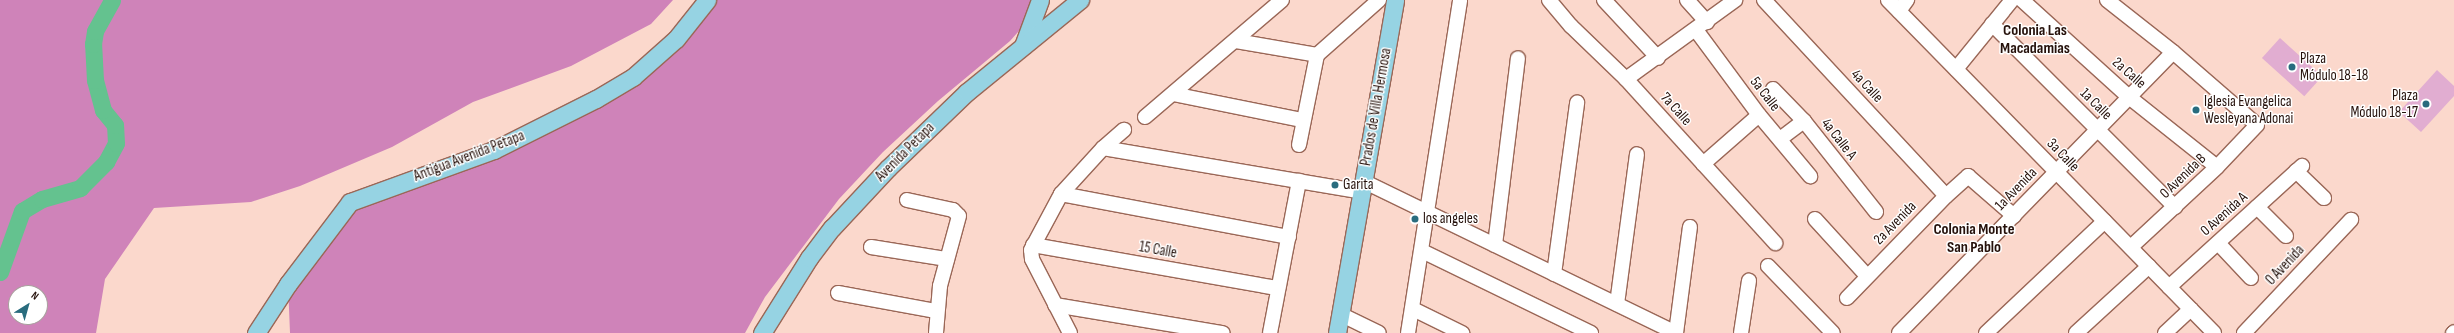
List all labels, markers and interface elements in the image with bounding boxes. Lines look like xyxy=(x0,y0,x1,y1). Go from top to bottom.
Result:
district label: Colonia Las Macadamias xyxy=(2000,21,2070,59)
street label: Prados de Villa Hermosa xyxy=(1357,47,1395,167)
place label: Plaza Módulo 18-18 xyxy=(2300,49,2368,84)
street label: 2a Calle xyxy=(2108,53,2150,93)
marker: Plaza Módulo 18-18 xyxy=(2287,62,2297,72)
street label: 4a Calle xyxy=(1847,66,1887,106)
street label: 5a Calle xyxy=(1746,73,1784,115)
street label: 1a Calle xyxy=(2076,84,2116,124)
place label: Plaza Módulo 18-17 xyxy=(2350,86,2418,121)
street label: 7a Calle xyxy=(1656,89,1696,129)
place label: Iglesia Evangelica Wesleyana Adonai xyxy=(2204,92,2293,127)
marker: Plaza Módulo 18-17 xyxy=(2421,99,2431,109)
marker: Iglesia Evangelica Wesleyana Adonai xyxy=(2191,105,2201,115)
street label: 4a Calle A xyxy=(1817,115,1861,163)
street label: Avenida Petapa xyxy=(872,119,938,185)
street label: Antigua Avenida Petapa xyxy=(411,127,527,185)
street label: 3a Calle xyxy=(2043,135,2083,175)
street label: 0 Avenida B xyxy=(2156,150,2210,202)
street label: 1a Avenida xyxy=(1991,164,2041,214)
place label: Garita xyxy=(1343,176,1374,194)
marker: Garita xyxy=(1330,180,1340,190)
street label: 0 Avenida A xyxy=(2197,188,2251,240)
street label: 2a Avenida xyxy=(1870,197,1920,249)
place label: los angeles xyxy=(1423,210,1478,228)
marker: los angeles xyxy=(1410,214,1420,224)
district label: Colonia Monte San Pablo xyxy=(1933,220,2015,258)
street label: 15 Calle xyxy=(1138,238,1178,262)
street label: 0 Avenida xyxy=(2262,241,2308,289)
north arrow xyxy=(8,285,48,325)
text: N xyxy=(29,289,41,303)

